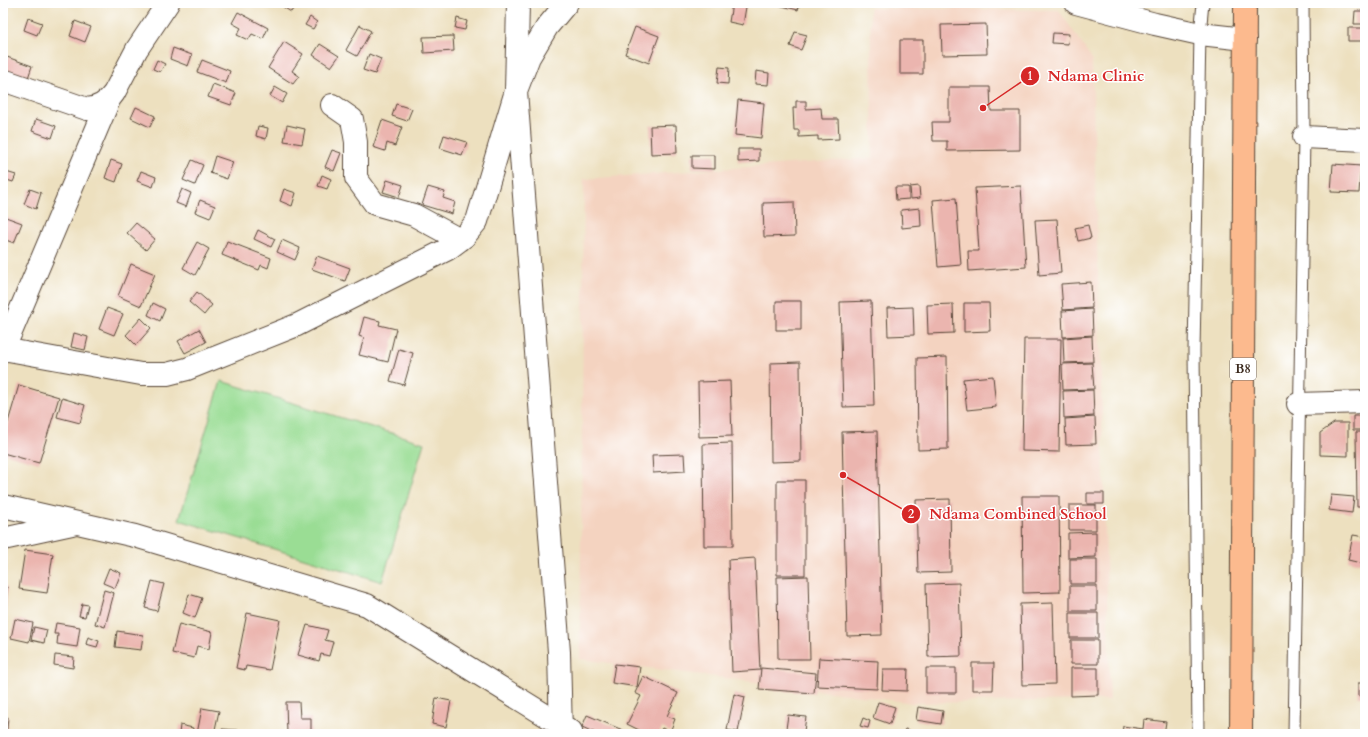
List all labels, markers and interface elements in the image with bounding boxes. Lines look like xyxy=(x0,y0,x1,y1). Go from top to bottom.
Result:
callout: Ndama Clinic xyxy=(1020,63,1152,90)
text: Ndama Clinic xyxy=(1048,66,1144,86)
text: 1 xyxy=(1027,68,1033,84)
road number: B8 xyxy=(1230,358,1256,380)
callout: Ndama Combined School xyxy=(901,500,1114,527)
text: Ndama Combined School xyxy=(929,504,1107,524)
text: 2 xyxy=(908,506,914,522)

